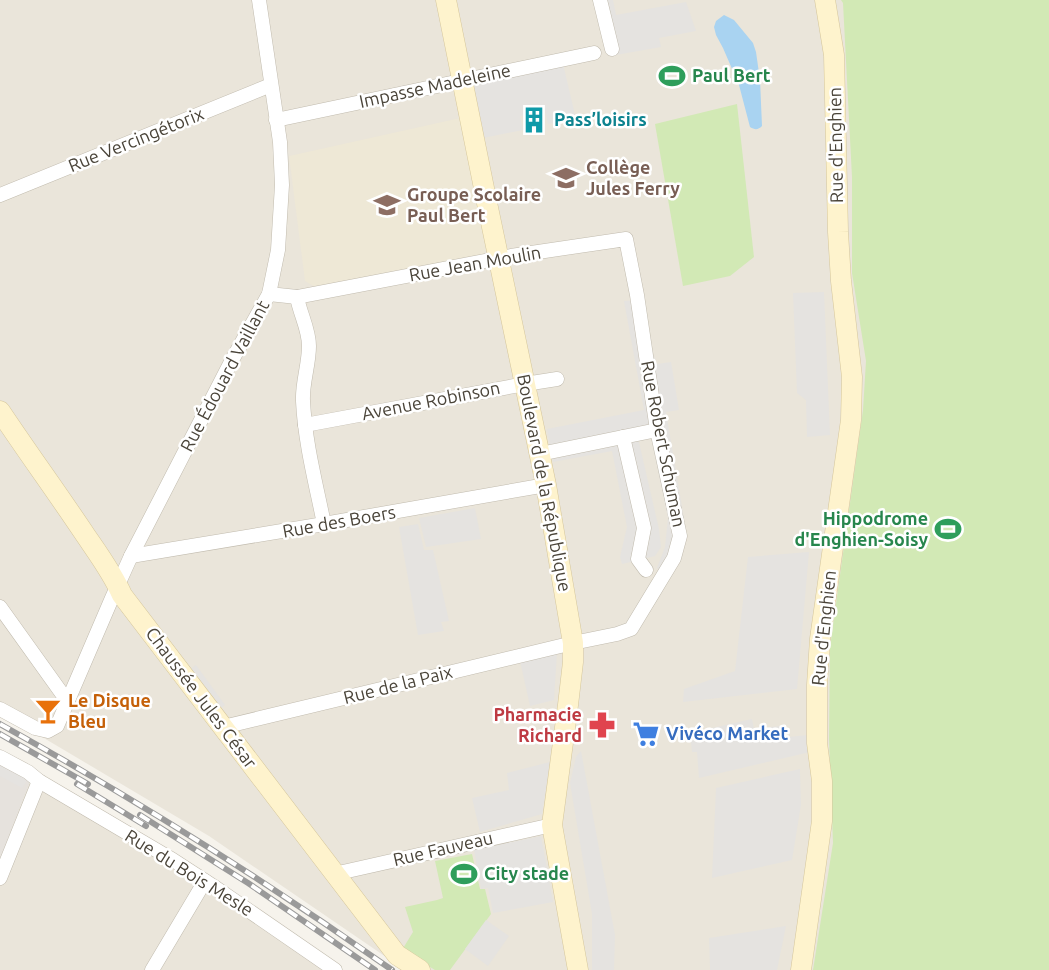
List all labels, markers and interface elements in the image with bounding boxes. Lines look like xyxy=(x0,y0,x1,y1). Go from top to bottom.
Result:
street label: Impasse Madeleine xyxy=(357,59,512,111)
sports icon: Paul Bert xyxy=(657,61,687,91)
place label: Paul Bert xyxy=(692,65,771,85)
street label: Rue d'Enghien xyxy=(824,87,846,203)
street label: Rue Vercingétorix xyxy=(65,103,206,175)
building icon: Pass’loisirs xyxy=(519,105,549,135)
place label: Pass’loisirs xyxy=(554,109,647,129)
place label: Collège Jules Ferry xyxy=(586,157,680,198)
school or university icon: Collège Jules Ferry xyxy=(551,163,581,193)
place label: Groupe Scolaire Paul Bert xyxy=(407,184,541,225)
school or university icon: Groupe Scolaire Paul Bert xyxy=(372,190,402,220)
street label: Rue Jean Moulin xyxy=(407,242,542,284)
street label: Rue Édouard Vaillant xyxy=(175,296,272,455)
street label: Rue Robert Schuman xyxy=(638,359,690,529)
street label: Boulevard de la République xyxy=(514,372,576,593)
street label: Avenue Robinson xyxy=(360,377,502,423)
street label: Rue des Boers xyxy=(281,501,397,541)
place label: Hippodrome d'Enghien-Soisy xyxy=(795,508,928,549)
sports icon: Hippodrome d'Enghien-Soisy xyxy=(933,514,963,544)
street label: Rue d'Enghien xyxy=(807,569,839,687)
street label: Chaussée Jules César xyxy=(142,623,261,772)
street label: Rue de la Paix xyxy=(341,661,454,707)
place label: Le Disque Bleu xyxy=(68,690,151,731)
bar icon: Le Disque Bleu xyxy=(33,696,63,726)
place label: Pharmacie Richard xyxy=(493,704,582,745)
pharmacy icon: Pharmacie Richard xyxy=(587,710,617,740)
supermarket icon: Vivéco Market xyxy=(631,719,661,749)
place label: Vivéco Market xyxy=(666,723,788,743)
street label: Rue du Bois Mesle xyxy=(122,825,257,920)
street label: Rue Fauveau xyxy=(391,827,495,869)
sports icon: City stade xyxy=(449,859,479,889)
place label: City stade xyxy=(484,863,569,883)

